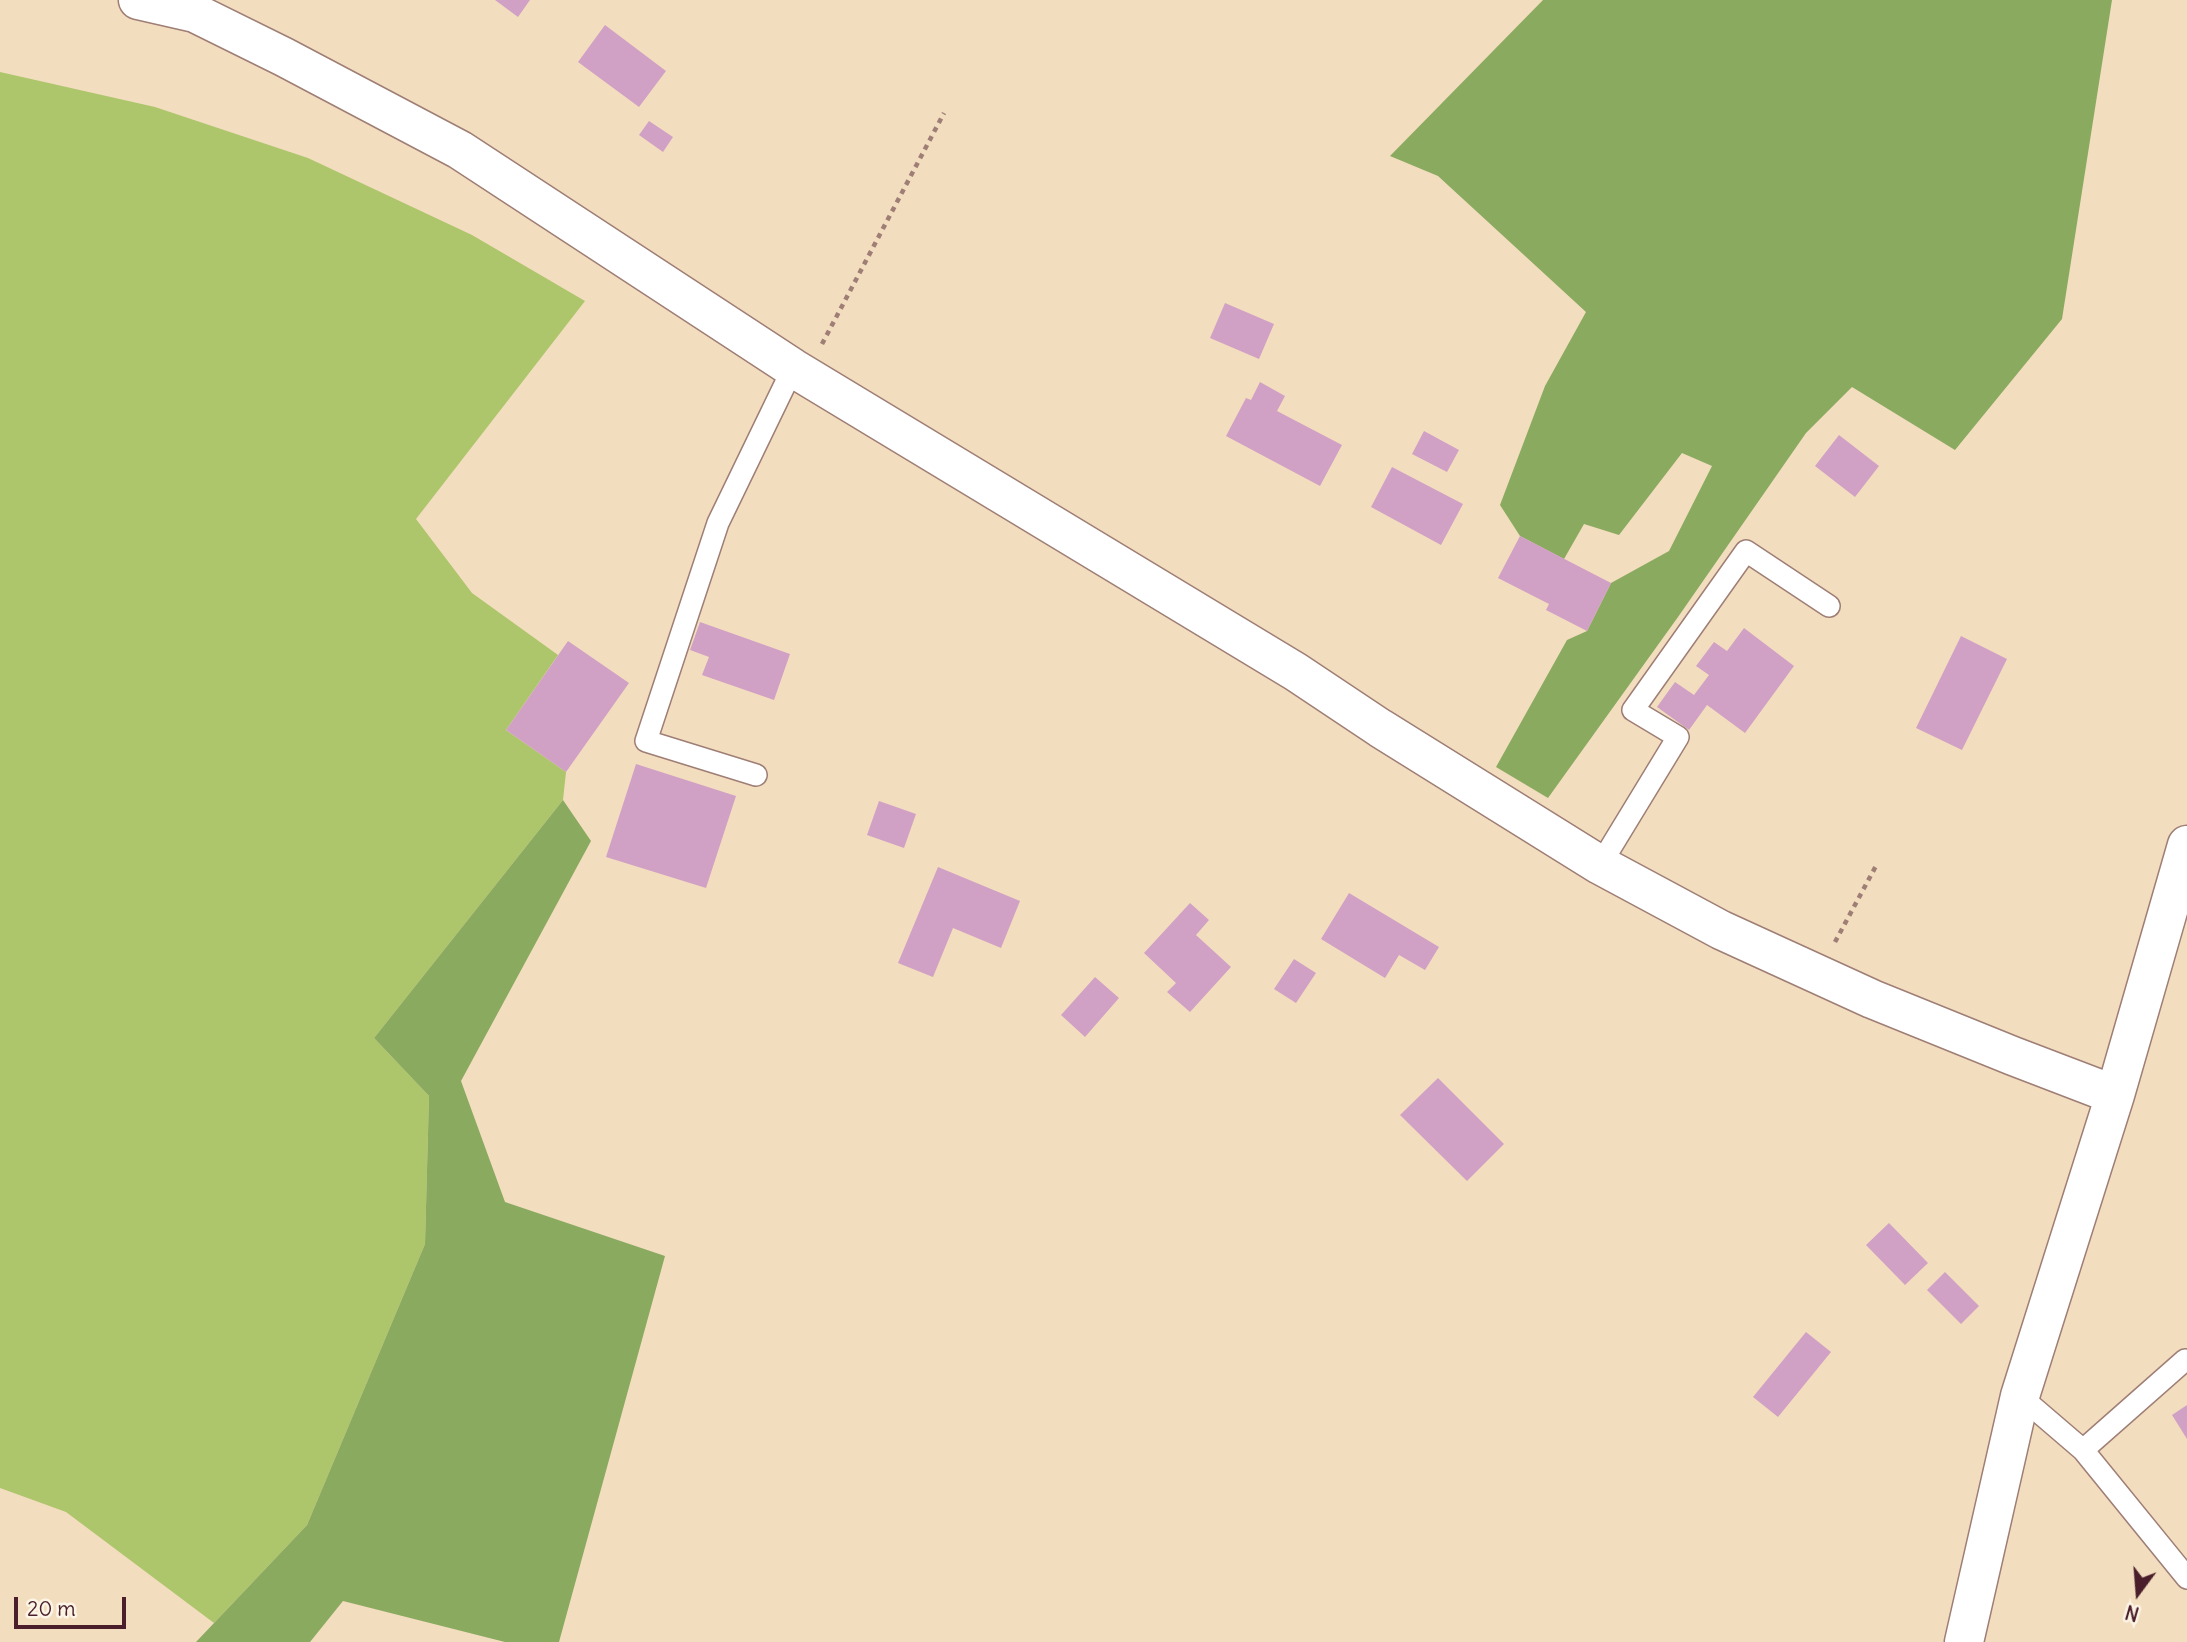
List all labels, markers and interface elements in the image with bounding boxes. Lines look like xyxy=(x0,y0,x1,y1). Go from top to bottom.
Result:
north arrow xyxy=(2103,1558,2173,1628)
scale bar xyxy=(18,1582,130,1626)
text: 20 m xyxy=(27,1595,76,1622)
text: N xyxy=(2123,1600,2142,1627)

